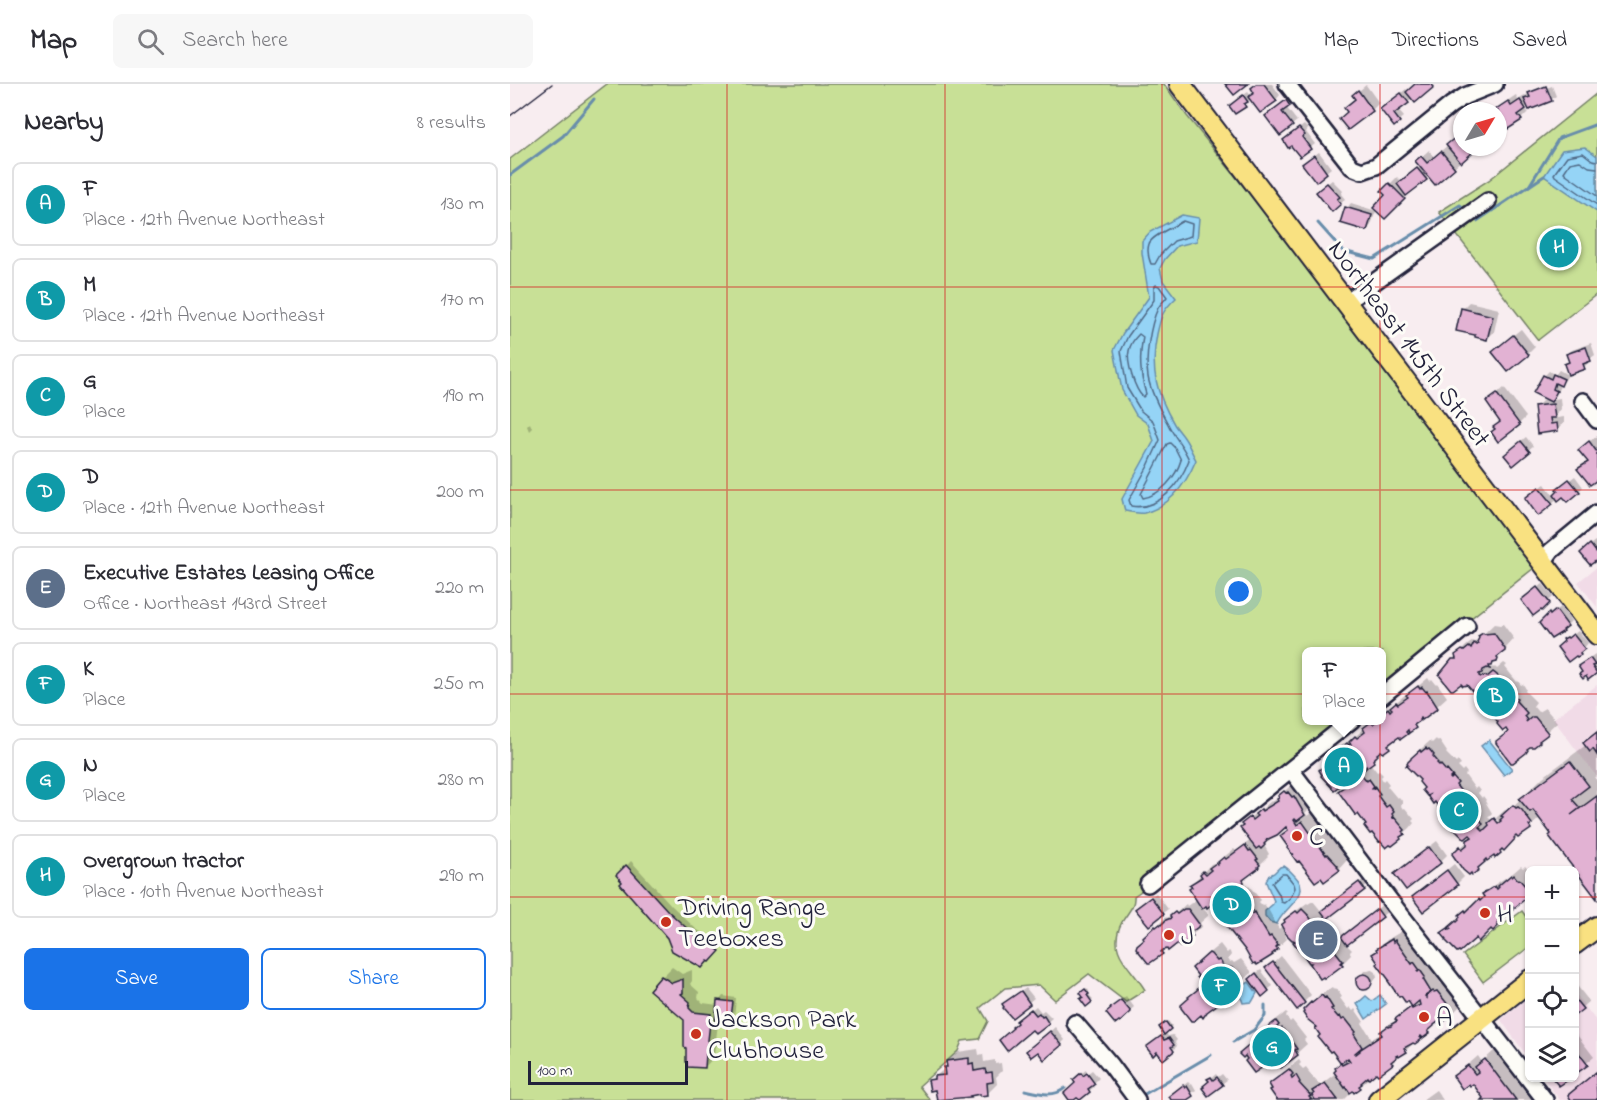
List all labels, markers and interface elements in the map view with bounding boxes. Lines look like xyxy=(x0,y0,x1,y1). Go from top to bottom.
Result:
search box xyxy=(113,14,533,68)
text: Map xyxy=(30,21,77,62)
icon: search xyxy=(134,25,167,58)
text: Search here xyxy=(182,25,288,57)
text: Map xyxy=(1323,26,1359,56)
text: Directions xyxy=(1392,26,1479,56)
text: Saved xyxy=(1512,26,1567,56)
north arrow xyxy=(1453,102,1507,156)
text: Nearby xyxy=(24,104,103,142)
text: 8 results xyxy=(417,109,486,138)
text: F xyxy=(83,174,97,206)
text: A xyxy=(39,190,52,219)
text: 130 m xyxy=(440,190,484,219)
text: Place · 12th Avenue Northeast xyxy=(83,206,325,235)
pin: H xyxy=(1540,226,1578,270)
street label: Northeast 145th Street xyxy=(1317,233,1499,456)
text: M xyxy=(83,270,96,302)
text: B xyxy=(39,286,52,315)
text: 170 m xyxy=(440,286,484,315)
text: Place · 12th Avenue Northeast xyxy=(83,302,325,331)
text: G xyxy=(83,366,97,398)
text: C xyxy=(40,382,51,411)
text: 190 m xyxy=(442,382,484,411)
text: Place xyxy=(83,398,125,427)
text: D xyxy=(83,462,99,494)
text: D xyxy=(38,478,53,507)
text: 200 m xyxy=(436,478,484,507)
text: Place · 12th Avenue Northeast xyxy=(83,494,325,523)
text: Executive Estates Leasing Office xyxy=(83,558,374,590)
text: E xyxy=(39,574,52,603)
text: 220 m xyxy=(435,574,484,603)
your location xyxy=(1224,577,1253,606)
text: Office · Northeast 143rd Street xyxy=(83,590,327,619)
popup xyxy=(1302,647,1386,725)
text: K xyxy=(83,654,94,686)
text: F xyxy=(1323,656,1337,688)
text: F xyxy=(39,670,52,699)
text: 250 m xyxy=(433,670,484,699)
pin: B xyxy=(1476,674,1516,720)
text: Place xyxy=(83,686,125,715)
text: Place xyxy=(1323,688,1365,717)
pin: A xyxy=(1324,744,1364,790)
text: N xyxy=(83,750,98,782)
text: G xyxy=(39,766,52,795)
text: 280 m xyxy=(437,766,484,795)
text: Place xyxy=(83,782,125,811)
pin: C xyxy=(1440,788,1478,834)
place label: C xyxy=(1309,819,1324,858)
marker: C xyxy=(1290,829,1304,843)
text: Overgrown tractor xyxy=(83,846,244,878)
text: H xyxy=(40,862,51,891)
text: 290 m xyxy=(439,862,484,891)
map controls xyxy=(1525,866,1579,1082)
button: + xyxy=(1525,866,1579,920)
text: Place · 10th Avenue Northeast xyxy=(83,878,324,907)
pin: D xyxy=(1212,882,1252,928)
place label: Driving Range Teeboxes xyxy=(677,889,827,959)
place label: H xyxy=(1497,896,1513,935)
marker: H xyxy=(1478,906,1492,920)
marker: Driving Range Teeboxes xyxy=(659,915,673,929)
place label: J xyxy=(1181,918,1194,957)
pin: E xyxy=(1298,918,1338,962)
button: − xyxy=(1525,920,1579,974)
marker: J xyxy=(1162,928,1176,942)
button: Save xyxy=(24,948,249,1010)
button: Share xyxy=(261,948,486,1010)
pin: F xyxy=(1202,964,1240,1008)
button: locate xyxy=(1525,974,1579,1028)
place label: A xyxy=(1436,1000,1453,1039)
place label: Jackson Park Clubhouse xyxy=(708,1001,856,1071)
marker: A xyxy=(1417,1010,1431,1024)
pin: G xyxy=(1252,1024,1292,1070)
marker: Jackson Park Clubhouse xyxy=(689,1027,703,1041)
button: layers xyxy=(1525,1028,1579,1082)
scale bar xyxy=(528,1058,688,1086)
text: 100 m xyxy=(537,1059,572,1083)

